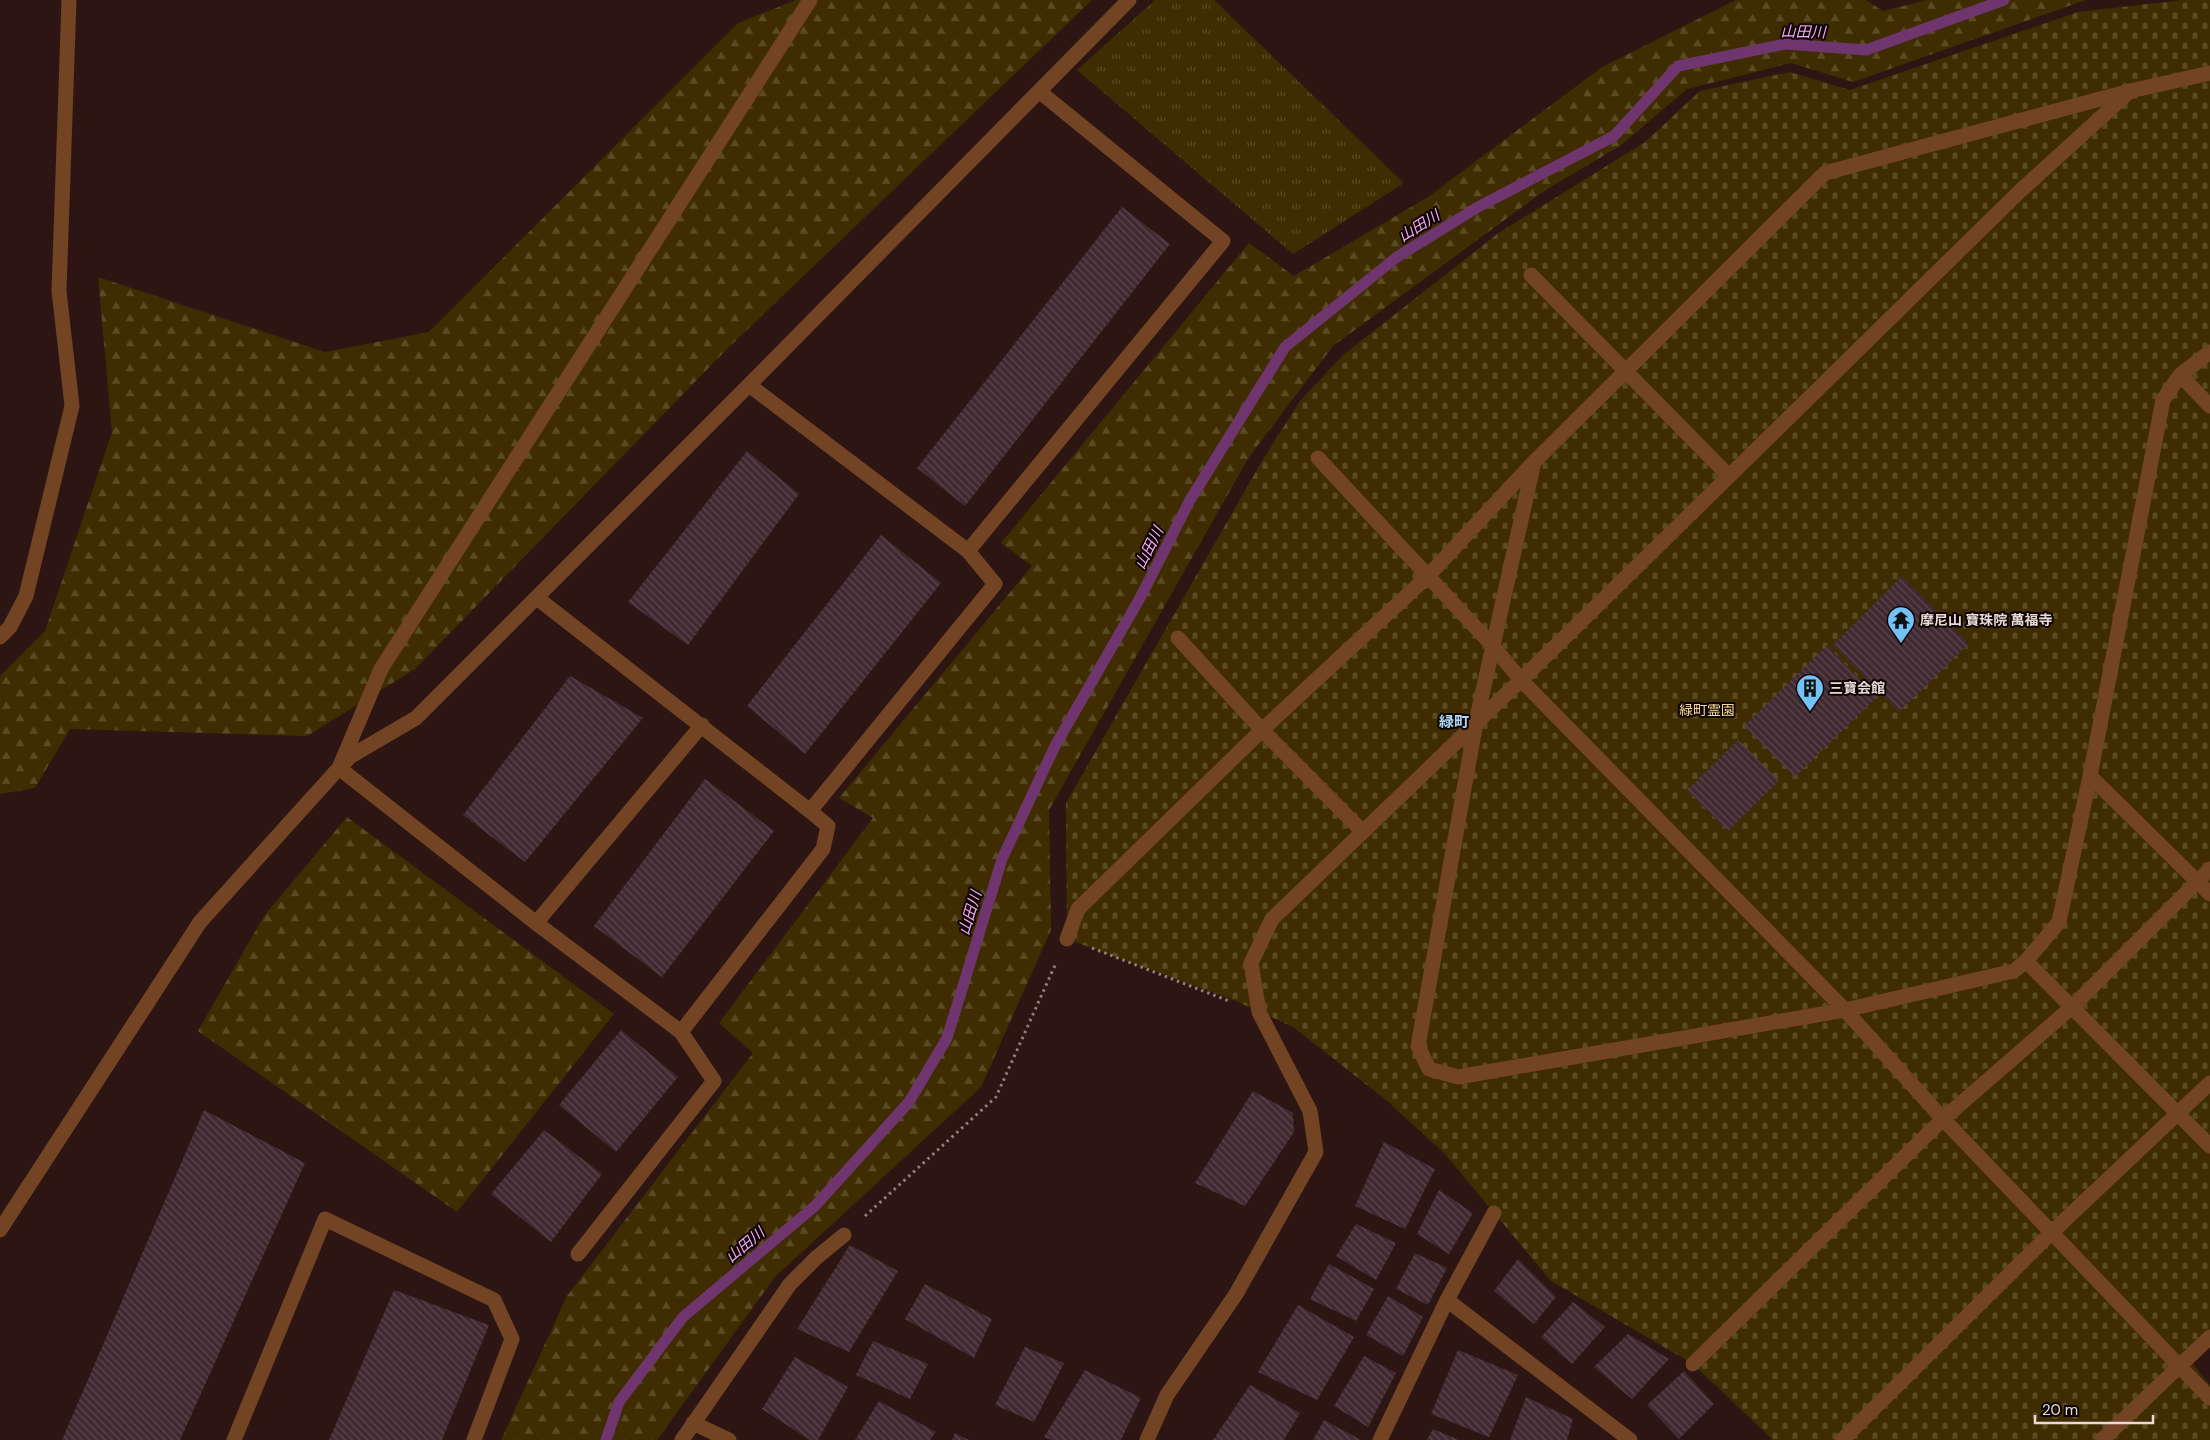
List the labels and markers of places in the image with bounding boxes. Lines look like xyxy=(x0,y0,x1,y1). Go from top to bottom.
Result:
temple icon: 摩尼山 寶珠院 萬福寺 xyxy=(1886,605,1916,644)
place label: 摩尼山 寶珠院 萬福寺 xyxy=(1920,611,2053,629)
building icon: 三寶会館 xyxy=(1795,673,1825,712)
place label: 三寶会館 xyxy=(1829,679,1885,697)

